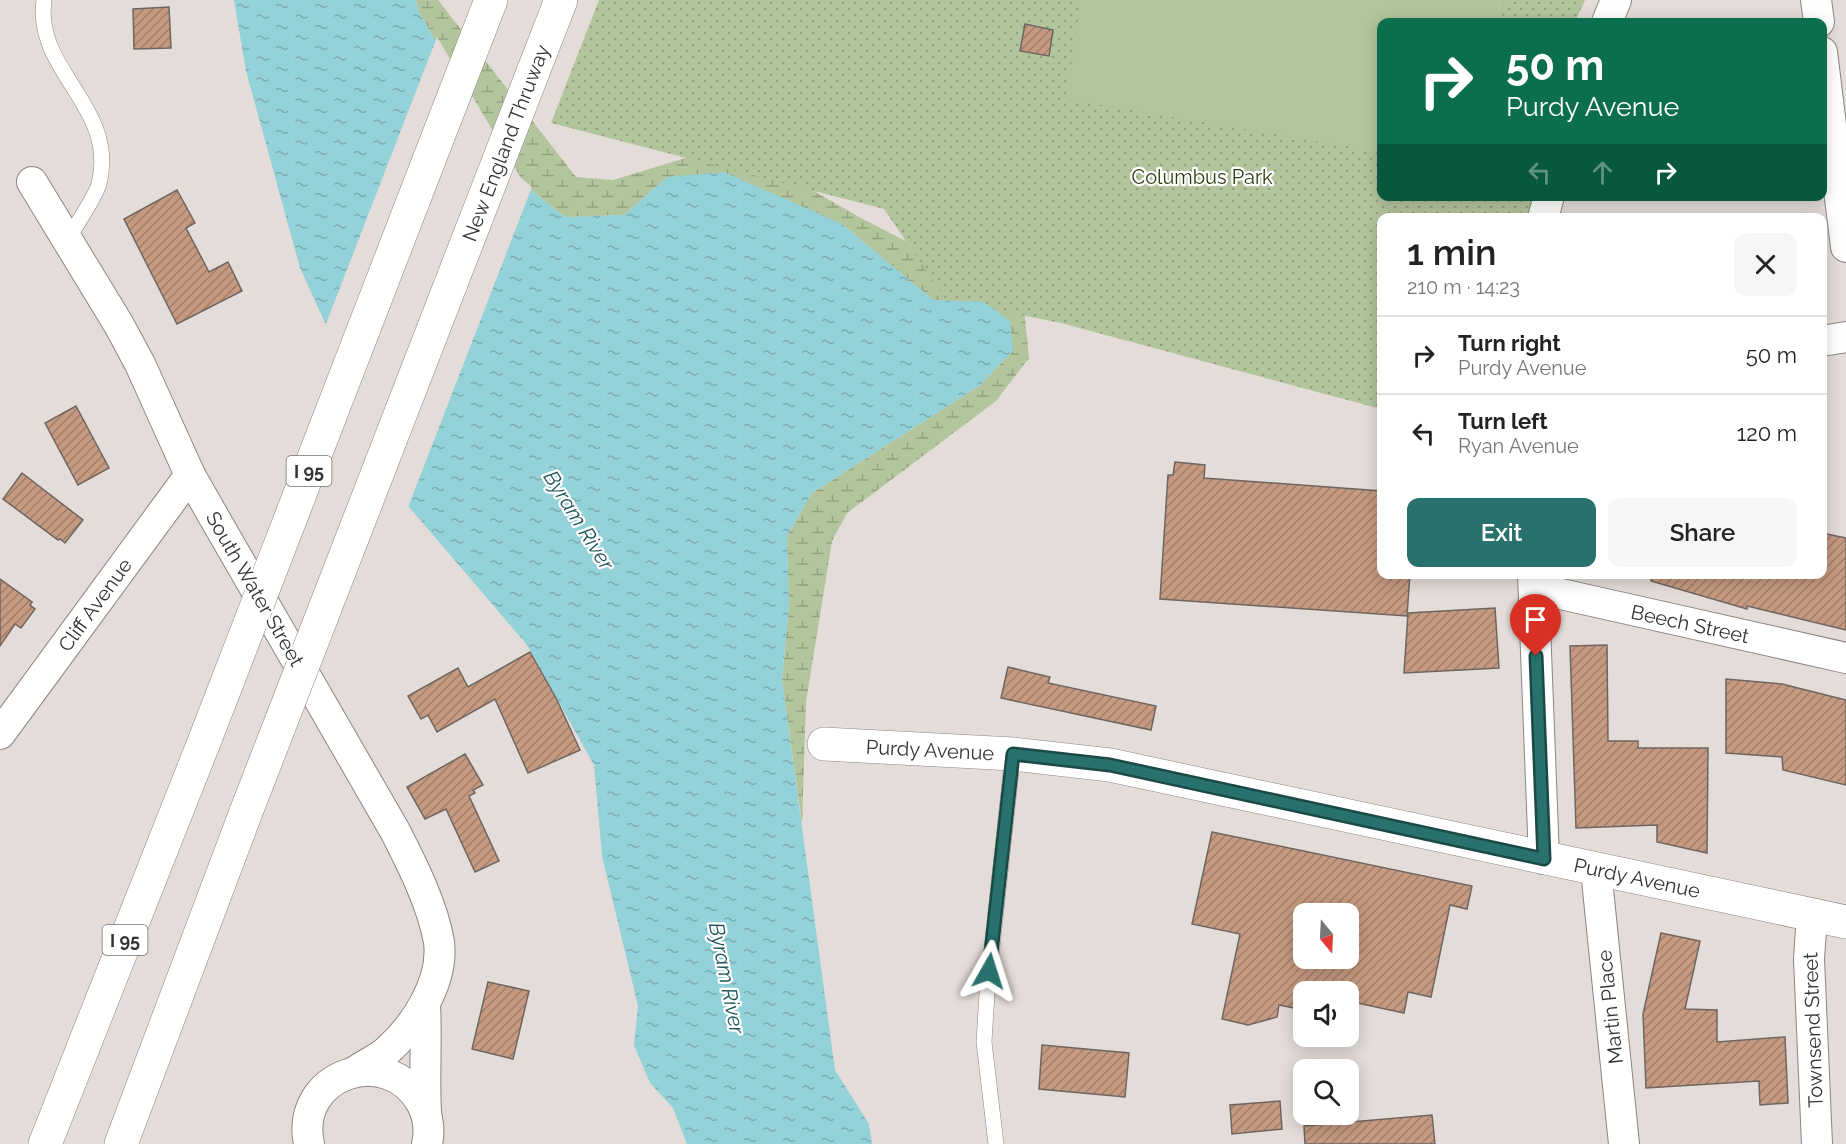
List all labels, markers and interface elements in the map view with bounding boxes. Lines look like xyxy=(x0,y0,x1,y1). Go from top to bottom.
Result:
street label: New England Thruway xyxy=(457,41,555,245)
text: 50 m xyxy=(1506,41,1604,90)
icon: right xyxy=(1407,42,1485,120)
text: Purdy Avenue xyxy=(1506,91,1679,122)
icon: left xyxy=(1523,156,1556,189)
icon: ahead xyxy=(1586,156,1619,189)
icon: right xyxy=(1649,156,1682,189)
park label: Columbus Park xyxy=(1131,165,1273,189)
text: 1 min xyxy=(1407,231,1496,273)
button: close xyxy=(1734,233,1797,296)
text: 210 m · 14:23 xyxy=(1407,275,1520,299)
text: Turn right xyxy=(1458,330,1561,356)
icon: right xyxy=(1407,339,1440,372)
text: 50 m xyxy=(1746,342,1797,368)
text: Purdy Avenue xyxy=(1458,356,1586,380)
text: Turn left xyxy=(1458,408,1548,434)
icon: left xyxy=(1407,417,1440,450)
text: 120 m xyxy=(1737,420,1797,446)
text: Ryan Avenue xyxy=(1458,434,1579,458)
road number: I 95 xyxy=(286,456,332,486)
water label: Byram River xyxy=(539,466,620,575)
button: Exit xyxy=(1407,498,1596,567)
button: Share xyxy=(1608,498,1797,567)
street label: South Water Street xyxy=(201,507,309,671)
street label: Cliff Avenue xyxy=(53,553,137,656)
pin xyxy=(1510,594,1561,656)
street label: Beech Street xyxy=(1629,600,1751,648)
icon: arrive xyxy=(1519,603,1552,636)
street label: Purdy Avenue xyxy=(865,735,995,765)
street label: Purdy Avenue xyxy=(1572,853,1703,903)
north arrow xyxy=(1293,903,1359,969)
map controls xyxy=(1293,903,1359,1125)
water label: Byram River xyxy=(704,920,750,1037)
road number: I 95 xyxy=(102,925,148,955)
position arrow xyxy=(957,939,1021,1003)
street label: Martin Place xyxy=(1592,949,1628,1065)
street label: Townsend Street xyxy=(1798,952,1828,1108)
button: sound xyxy=(1293,981,1359,1047)
button: search xyxy=(1293,1059,1359,1125)

